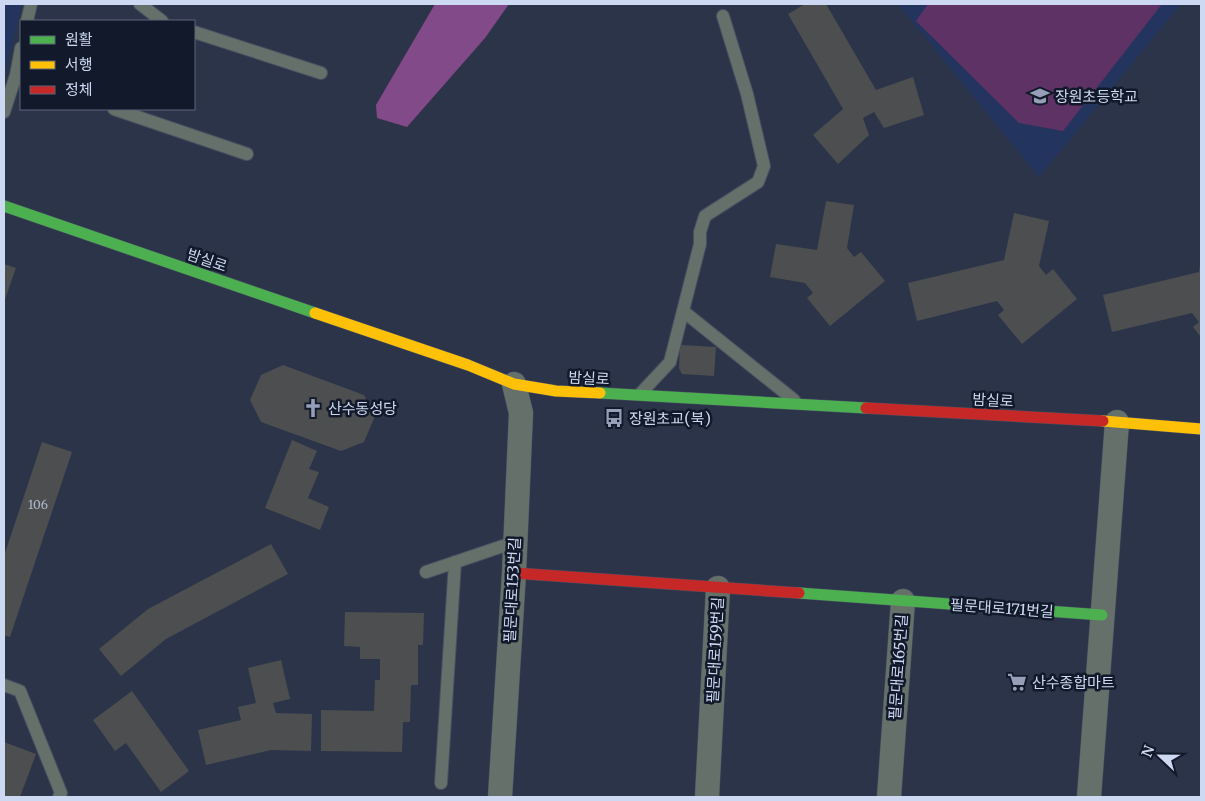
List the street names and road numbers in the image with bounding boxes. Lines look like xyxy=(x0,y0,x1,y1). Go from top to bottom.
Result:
street label: 밤실로 xyxy=(184,244,230,276)
street label: 밤실로 xyxy=(568,367,610,389)
street label: 밤실로 xyxy=(972,389,1014,411)
street label: 필문대로153번길 xyxy=(500,537,524,643)
street label: 필문대로171번길 xyxy=(950,595,1054,621)
street label: 필문대로159번길 xyxy=(703,596,727,704)
street label: 필문대로165번길 xyxy=(885,613,911,721)

